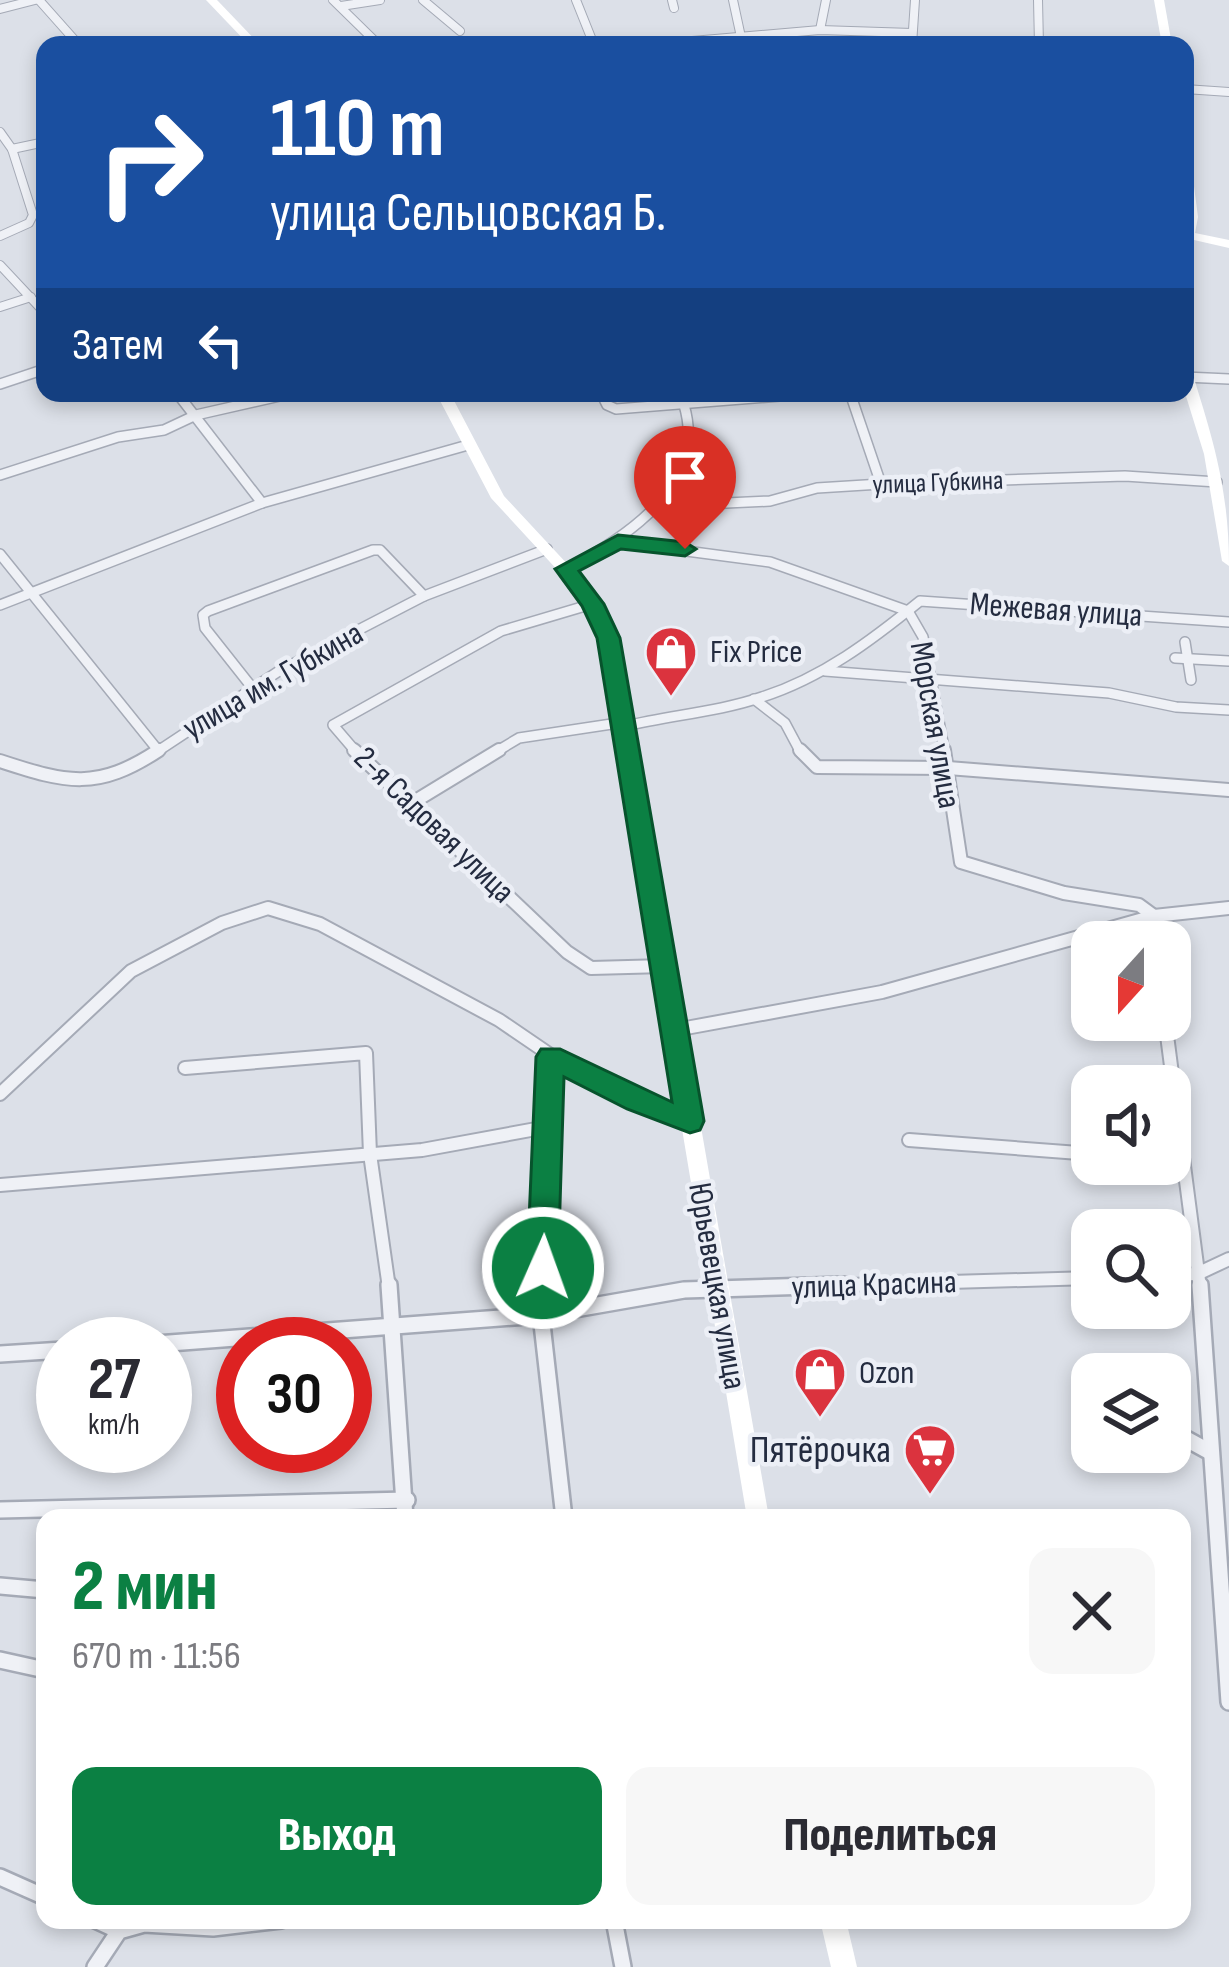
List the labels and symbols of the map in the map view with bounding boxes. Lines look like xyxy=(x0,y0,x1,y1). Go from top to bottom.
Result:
pin xyxy=(634,426,736,549)
street label: улица Губкина xyxy=(872,465,1004,501)
street label: Межевая улица xyxy=(969,584,1143,636)
street label: улица им. Губкина xyxy=(176,613,370,749)
shop icon: Fix Price xyxy=(643,624,699,698)
place label: Fix Price xyxy=(710,632,803,672)
street label: Морская улица xyxy=(901,638,969,812)
street label: 2-я Садовая улица xyxy=(345,738,523,912)
north arrow xyxy=(1071,921,1191,1041)
street label: Юрьевецкая улица xyxy=(679,1180,755,1392)
position arrow xyxy=(480,1205,606,1331)
street label: улица Красина xyxy=(791,1262,957,1308)
speed limit sign: 30 xyxy=(216,1317,372,1473)
shop icon: Ozon xyxy=(792,1345,848,1419)
place label: Ozon xyxy=(859,1353,914,1393)
supermarket icon: Пятёрочка xyxy=(902,1422,958,1496)
place label: Пятёрочка xyxy=(750,1427,891,1474)

